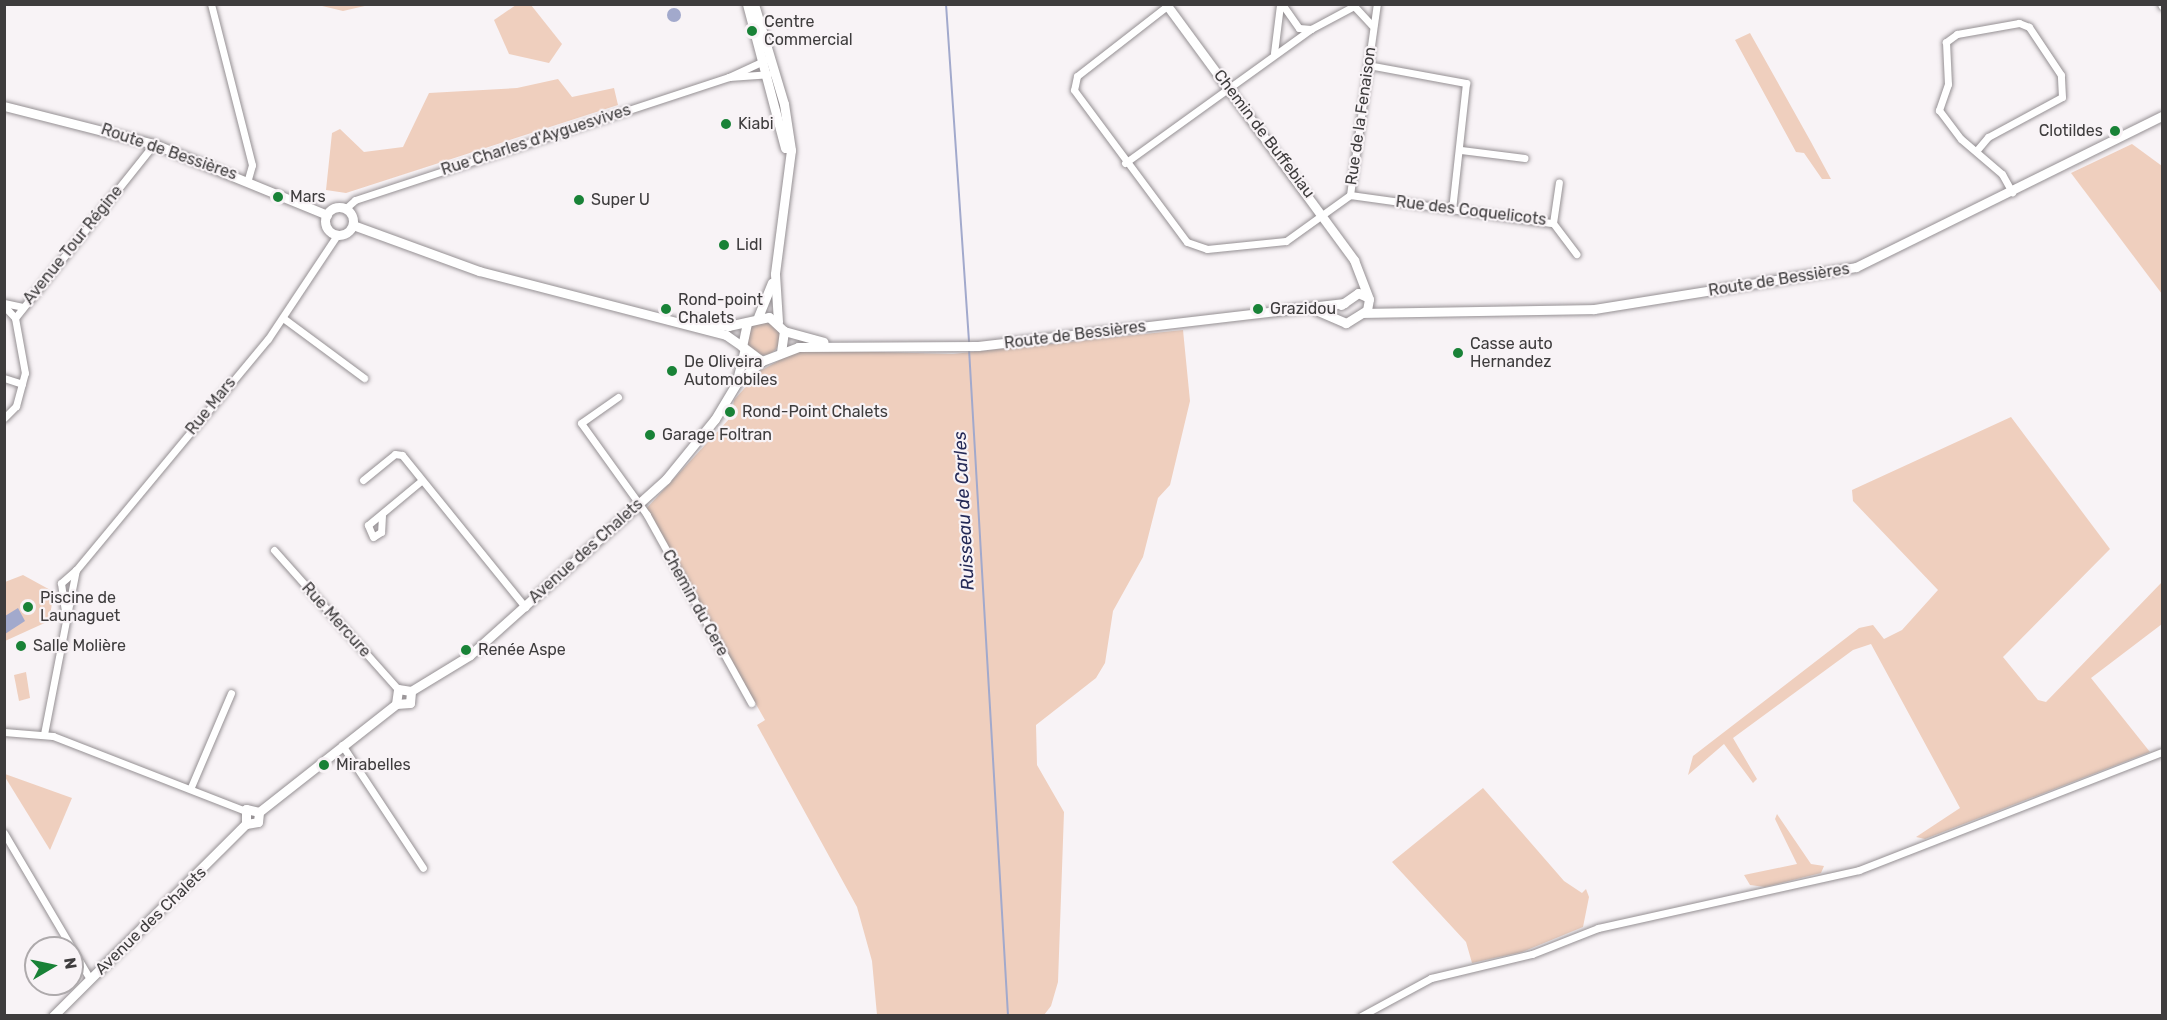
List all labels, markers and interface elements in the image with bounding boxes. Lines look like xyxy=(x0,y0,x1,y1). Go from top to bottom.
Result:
place label: Centre Commercial xyxy=(764,12,853,50)
marker: Centre Commercial xyxy=(745,24,759,38)
street label: Rue de la Fenaison xyxy=(1342,46,1380,186)
street label: Chemin de Buffebiau xyxy=(1210,66,1318,202)
street label: Rue Charles d'Ayguesvives xyxy=(439,100,633,180)
place label: Kiabi xyxy=(738,114,774,134)
marker: Kiabi xyxy=(719,117,733,131)
street label: Route de Bessières xyxy=(98,120,240,184)
place label: Clotildes xyxy=(2039,121,2103,141)
marker: Clotildes xyxy=(2108,124,2122,138)
street label: Avenue Tour Régine xyxy=(19,181,127,309)
place label: Mars xyxy=(290,187,326,207)
marker: Mars xyxy=(271,190,285,204)
place label: Super U xyxy=(591,190,650,210)
street label: Rue des Coquelicots xyxy=(1395,192,1547,230)
marker: Super U xyxy=(572,193,586,207)
place label: Lidl xyxy=(736,235,762,255)
marker: Lidl xyxy=(717,238,731,252)
street label: Route de Bessières xyxy=(1707,259,1851,301)
place label: Rond-point Chalets xyxy=(678,290,763,328)
place label: Grazidou xyxy=(1270,299,1336,319)
marker: Rond-point Chalets xyxy=(659,302,673,316)
marker: Grazidou xyxy=(1251,302,1265,316)
street label: Route de Bessières xyxy=(1003,317,1147,353)
place label: Casse auto Hernandez xyxy=(1470,334,1553,372)
marker: Casse auto Hernandez xyxy=(1451,346,1465,360)
place label: De Oliveira Automobiles xyxy=(684,352,777,390)
marker: De Oliveira Automobiles xyxy=(665,364,679,378)
street label: Rue Mars xyxy=(182,373,240,439)
place label: Rond-Point Chalets xyxy=(742,402,888,422)
marker: Rond-Point Chalets xyxy=(723,405,737,419)
place label: Garage Foltran xyxy=(662,425,772,445)
marker: Garage Foltran xyxy=(643,428,657,442)
water label: Ruisseau de Carles xyxy=(949,431,979,591)
street label: Avenue des Chalets xyxy=(525,495,647,607)
street label: Chemin du Cere xyxy=(658,546,732,660)
street label: Rue Mercure xyxy=(297,579,375,661)
place label: Piscine de Launaguet xyxy=(40,588,120,626)
marker: Piscine de Launaguet xyxy=(21,600,35,614)
place label: Salle Molière xyxy=(33,636,126,656)
marker: Salle Molière xyxy=(14,639,28,653)
place label: Renée Aspe xyxy=(478,640,566,660)
marker: Renée Aspe xyxy=(459,643,473,657)
place label: Mirabelles xyxy=(336,755,411,775)
marker: Mirabelles xyxy=(317,758,331,772)
street label: Avenue des Chalets xyxy=(91,863,211,979)
north arrow xyxy=(24,936,84,996)
text: N xyxy=(60,956,81,971)

